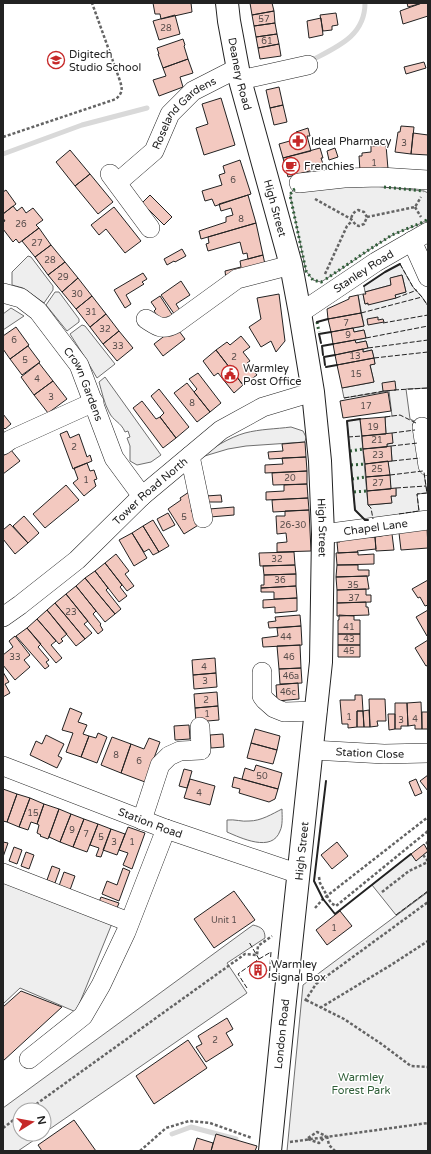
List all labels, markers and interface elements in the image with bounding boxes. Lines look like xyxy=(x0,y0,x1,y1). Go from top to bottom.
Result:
house number: 57 xyxy=(258,14,270,25)
house number: 28 xyxy=(160,23,172,34)
street label: Deanery Road xyxy=(226,36,255,112)
house number: 61 xyxy=(261,36,273,47)
place label: Digitech Studio School xyxy=(69,48,141,74)
school or university icon: Digitech Studio School xyxy=(46,50,66,70)
street label: Roseland Gardens xyxy=(149,74,218,151)
pharmacy icon: Ideal Pharmacy xyxy=(288,131,308,151)
place label: Ideal Pharmacy xyxy=(311,135,391,148)
house number: 3 xyxy=(401,138,407,149)
cafe icon: Frenchies xyxy=(281,156,301,176)
house number: 1 xyxy=(371,158,377,169)
place label: Frenchies xyxy=(304,160,354,173)
house number: 6 xyxy=(230,175,236,186)
street label: High Street xyxy=(261,178,289,238)
house number: 8 xyxy=(238,214,244,225)
house number: 26 xyxy=(15,219,27,230)
house number: 27 xyxy=(31,238,43,249)
street label: Stanley Road xyxy=(331,247,396,295)
house number: 28 xyxy=(44,255,56,266)
house number: 29 xyxy=(57,272,69,283)
house number: 30 xyxy=(71,289,83,300)
house number: 31 xyxy=(85,307,97,318)
house number: 7 xyxy=(343,318,349,329)
house number: 32 xyxy=(99,324,111,335)
house number: 9 xyxy=(345,330,351,341)
house number: 6 xyxy=(11,335,17,346)
house number: 33 xyxy=(112,341,124,352)
street label: Crown Gardens xyxy=(61,344,106,423)
house number: 13 xyxy=(349,351,361,362)
house number: 2 xyxy=(231,352,237,363)
house number: 5 xyxy=(22,355,28,366)
place label: Warmley Post Office xyxy=(243,362,302,388)
public building icon: Warmley Post Office xyxy=(220,364,240,384)
house number: 15 xyxy=(350,369,362,380)
house number: 4 xyxy=(34,374,40,385)
house number: 3 xyxy=(48,392,54,403)
house number: 8 xyxy=(189,398,195,409)
house number: 17 xyxy=(360,401,372,412)
house number: 19 xyxy=(367,422,379,433)
house number: 21 xyxy=(371,435,383,446)
house number: 2 xyxy=(71,442,77,453)
house number: 23 xyxy=(372,450,384,461)
street label: Tower Road North xyxy=(110,454,190,528)
house number: 25 xyxy=(371,464,383,475)
house number: 20 xyxy=(284,473,296,484)
house number: 1 xyxy=(83,475,89,486)
house number: 27 xyxy=(372,478,384,489)
street label: High Street xyxy=(315,498,330,557)
house number: 5 xyxy=(181,512,187,523)
street label: Chapel Lane xyxy=(343,516,409,538)
house number: 26-30 xyxy=(280,520,306,531)
house number: 32 xyxy=(271,554,283,565)
house number: 36 xyxy=(274,575,286,586)
house number: 35 xyxy=(347,580,359,591)
house number: 37 xyxy=(348,593,360,604)
house number: 23 xyxy=(65,607,77,618)
house number: 41 xyxy=(343,622,355,633)
house number: 44 xyxy=(280,632,292,643)
house number: 43 xyxy=(343,634,355,645)
house number: 45 xyxy=(343,646,355,657)
house number: 33 xyxy=(9,652,21,663)
house number: 46 xyxy=(283,652,295,663)
house number: 4 xyxy=(201,662,207,673)
house number: 46a xyxy=(283,671,299,682)
house number: 3 xyxy=(202,676,208,687)
house number: 46c xyxy=(280,687,296,698)
house number: 2 xyxy=(203,695,209,706)
house number: 1 xyxy=(204,709,210,720)
house number: 1 xyxy=(346,712,352,723)
house number: 4 xyxy=(412,714,418,725)
house number: 3 xyxy=(398,715,404,726)
street label: Station Close xyxy=(335,745,404,761)
house number: 8 xyxy=(113,750,119,761)
house number: 6 xyxy=(136,756,142,767)
house number: 50 xyxy=(256,771,268,782)
house number: 4 xyxy=(196,788,202,799)
street label: Station Road xyxy=(116,805,184,841)
house number: 15 xyxy=(27,808,39,819)
street label: High Street xyxy=(292,821,312,881)
house number: 9 xyxy=(69,825,75,836)
house number: 7 xyxy=(83,829,89,840)
house number: 5 xyxy=(98,832,104,843)
house number: 3 xyxy=(111,837,117,848)
house number: 1 xyxy=(129,837,135,848)
house number: Unit 1 xyxy=(211,915,237,926)
house number: 1 xyxy=(331,923,337,934)
place label: Warmley Signal Box xyxy=(271,958,326,984)
building icon: Warmley Signal Box xyxy=(248,960,268,980)
street label: London Road xyxy=(272,998,292,1070)
house number: 2 xyxy=(212,1035,218,1046)
park label: Warmley Forest Park xyxy=(331,1071,391,1097)
north arrow xyxy=(12,1102,52,1142)
text: N xyxy=(34,1115,49,1126)

